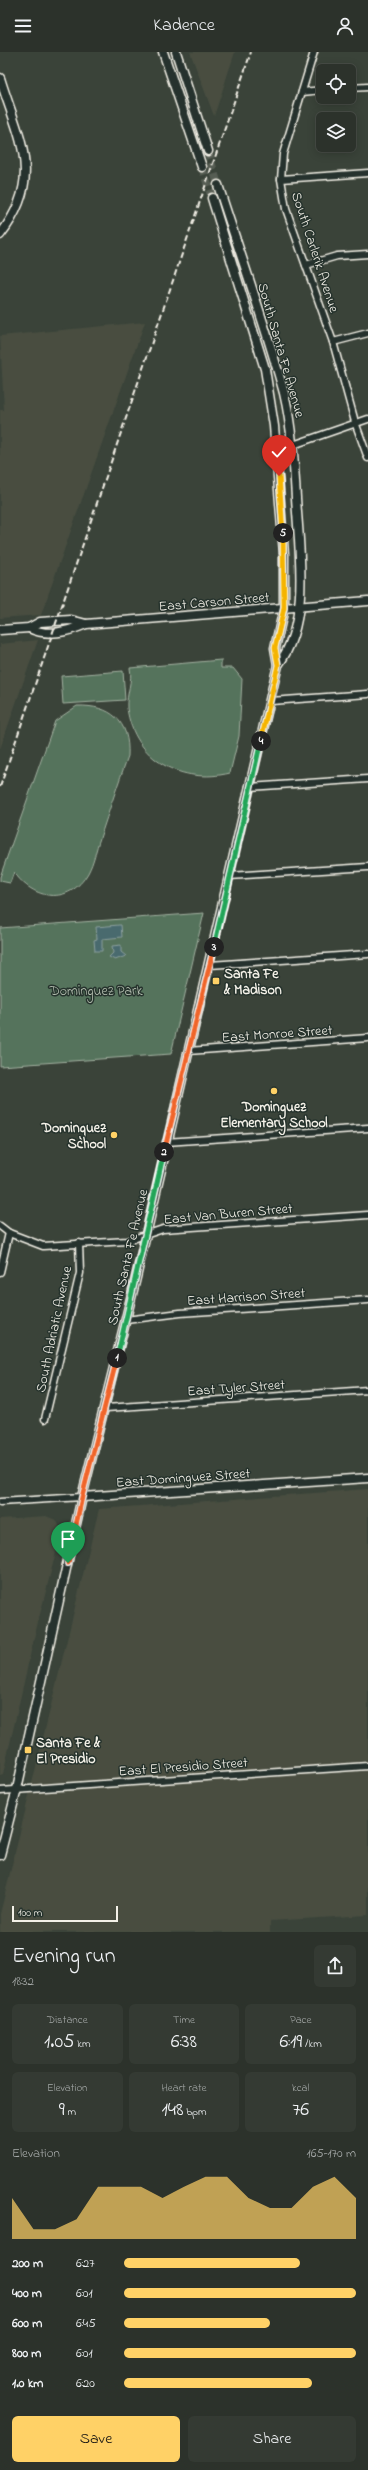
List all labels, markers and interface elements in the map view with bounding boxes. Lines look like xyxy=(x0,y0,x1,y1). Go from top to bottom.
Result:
text: Kadence xyxy=(153,13,215,39)
icon: menu xyxy=(12,15,34,37)
icon: person xyxy=(334,15,356,37)
map controls xyxy=(316,64,356,152)
button: locate xyxy=(316,64,356,104)
button: layers xyxy=(316,112,356,152)
street label: South Carlerik Avenue xyxy=(285,189,344,316)
street label: South Santa Fe Avenue xyxy=(251,281,310,421)
pin xyxy=(262,435,296,476)
icon: check xyxy=(268,441,290,463)
pin: 5 xyxy=(273,523,293,543)
text: 5 xyxy=(280,525,286,541)
street label: East Carson Street xyxy=(158,587,271,618)
pin: 4 xyxy=(251,731,271,751)
text: 4 xyxy=(259,733,263,749)
pin: 3 xyxy=(204,937,224,957)
text: 3 xyxy=(212,939,216,955)
place label: Santa Fe & Madison xyxy=(223,964,282,1001)
marker: Santa Fe & Madison xyxy=(211,976,221,986)
park label: Dominguez Park xyxy=(48,981,143,1003)
street label: East Monroe Street xyxy=(221,1020,333,1049)
marker: Dominguez Elementary School xyxy=(269,1086,279,1096)
place label: Dominguez Elementary School xyxy=(220,1097,328,1136)
place label: Dominguez School xyxy=(41,1118,107,1155)
marker: Dominguez School xyxy=(109,1130,119,1140)
pin: 2 xyxy=(154,1142,174,1162)
text: 2 xyxy=(161,1144,167,1160)
street label: South Santa Fe Avenue xyxy=(103,1187,154,1327)
street label: East Van Buren Street xyxy=(163,1198,294,1231)
street label: South Adriatic Avenue xyxy=(31,1263,78,1394)
street label: East Harrison Street xyxy=(186,1283,306,1312)
pin: 1 xyxy=(107,1348,127,1368)
text: 1 xyxy=(115,1350,119,1366)
street label: East Tyler Street xyxy=(187,1375,286,1403)
street label: East Dominguez Street xyxy=(115,1463,251,1495)
pin xyxy=(51,1522,85,1563)
icon: arrive xyxy=(57,1528,79,1550)
place label: Santa Fe & El Presidio xyxy=(36,1733,101,1770)
marker: Santa Fe & El Presidio xyxy=(23,1745,33,1755)
street label: East El Presidio Street xyxy=(118,1752,249,1782)
scale bar xyxy=(12,1904,118,1923)
text: 100 m xyxy=(18,1905,42,1921)
text: Evening run xyxy=(12,1941,116,1973)
button: share xyxy=(314,1945,356,1987)
text: 18:32 xyxy=(12,1972,34,1991)
text: Distance xyxy=(47,2012,88,2028)
text: Time xyxy=(173,2012,195,2028)
text: Pace xyxy=(290,2012,311,2028)
text: 1.05 xyxy=(44,2028,75,2057)
text: 6:38 xyxy=(171,2028,197,2057)
text: 6:19 xyxy=(279,2028,302,2057)
text: km xyxy=(75,2036,91,2052)
text: /km xyxy=(302,2036,322,2052)
text: Elevation xyxy=(47,2080,88,2096)
text: Heart rate xyxy=(161,2080,207,2096)
text: kcal xyxy=(292,2080,309,2096)
text: 9 xyxy=(59,2096,65,2125)
text: 148 xyxy=(161,2096,184,2125)
text: 76 xyxy=(292,2096,309,2125)
text: m xyxy=(65,2104,76,2120)
text: bpm xyxy=(184,2104,207,2120)
text: Elevation xyxy=(12,2144,60,2163)
text: 165–170 m xyxy=(307,2144,356,2163)
text: 200 m xyxy=(12,2254,43,2273)
text: 6:27 xyxy=(76,2254,95,2273)
text: 400 m xyxy=(12,2284,42,2303)
text: 6:01 xyxy=(76,2284,93,2303)
text: 600 m xyxy=(12,2314,42,2333)
text: 6:45 xyxy=(76,2314,96,2333)
text: 800 m xyxy=(12,2344,41,2363)
text: 6:01 xyxy=(76,2344,93,2363)
text: 1.0 km xyxy=(12,2374,43,2393)
text: 6:20 xyxy=(76,2374,95,2393)
button: Save xyxy=(12,2416,180,2462)
button: Share xyxy=(188,2416,356,2462)

